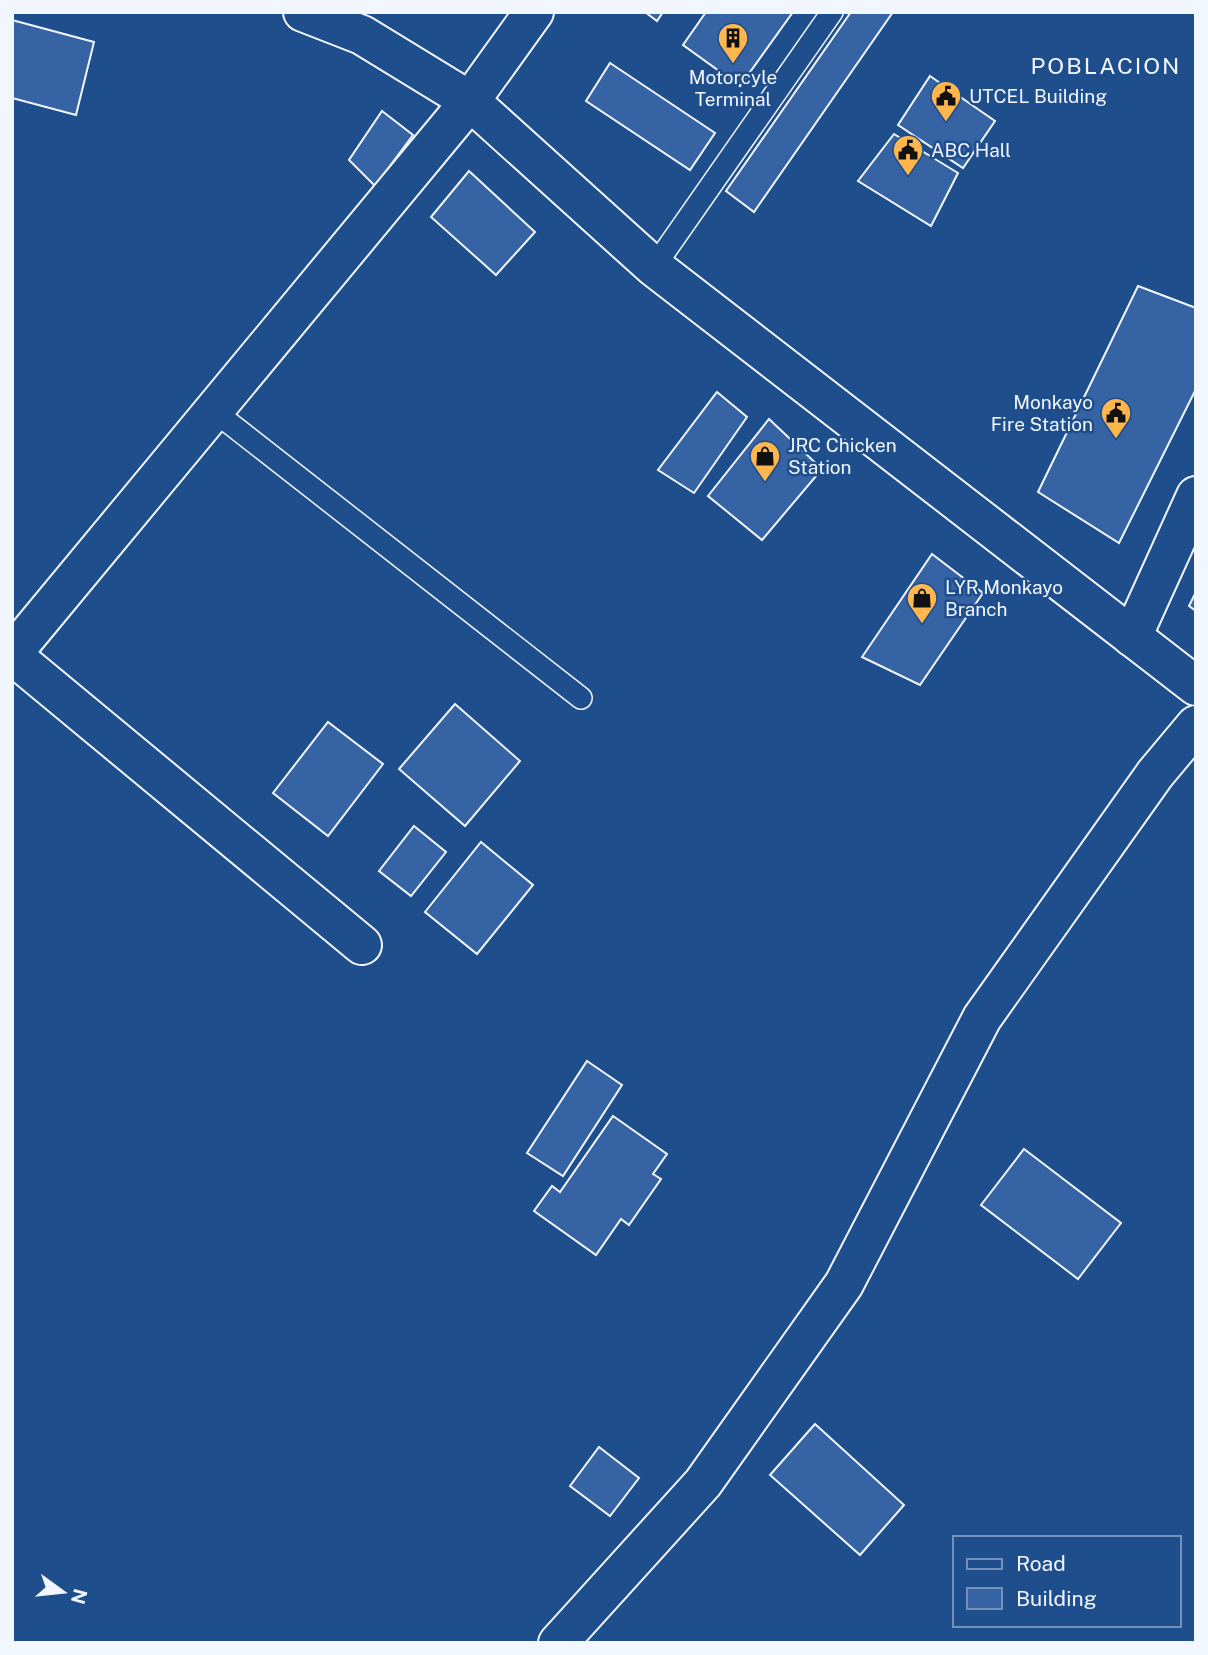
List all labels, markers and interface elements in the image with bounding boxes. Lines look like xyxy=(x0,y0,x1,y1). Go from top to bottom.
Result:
building icon: Motorcyle Terminal xyxy=(716,21,750,65)
district label: POBLACION xyxy=(1031,52,1181,79)
place label: Motorcyle Terminal xyxy=(689,66,777,110)
public building icon: UTCEL Building xyxy=(929,79,963,123)
place label: UTCEL Building xyxy=(969,85,1107,107)
public building icon: ABC Hall xyxy=(891,133,925,177)
place label: ABC Hall xyxy=(931,139,1011,161)
place label: Monkayo Fire Station xyxy=(991,391,1093,435)
public building icon: Monkayo Fire Station xyxy=(1099,396,1133,440)
place label: JRC Chicken Station xyxy=(788,434,897,478)
shop icon: JRC Chicken Station xyxy=(748,439,782,483)
place label: LYR Monkayo Branch xyxy=(945,576,1063,620)
shop icon: LYR Monkayo Branch xyxy=(905,581,939,625)
legend xyxy=(953,1536,1180,1627)
text: Road xyxy=(1016,1551,1066,1576)
north arrow xyxy=(28,1557,98,1627)
text: N xyxy=(67,1586,92,1606)
text: Building xyxy=(1016,1586,1097,1611)

